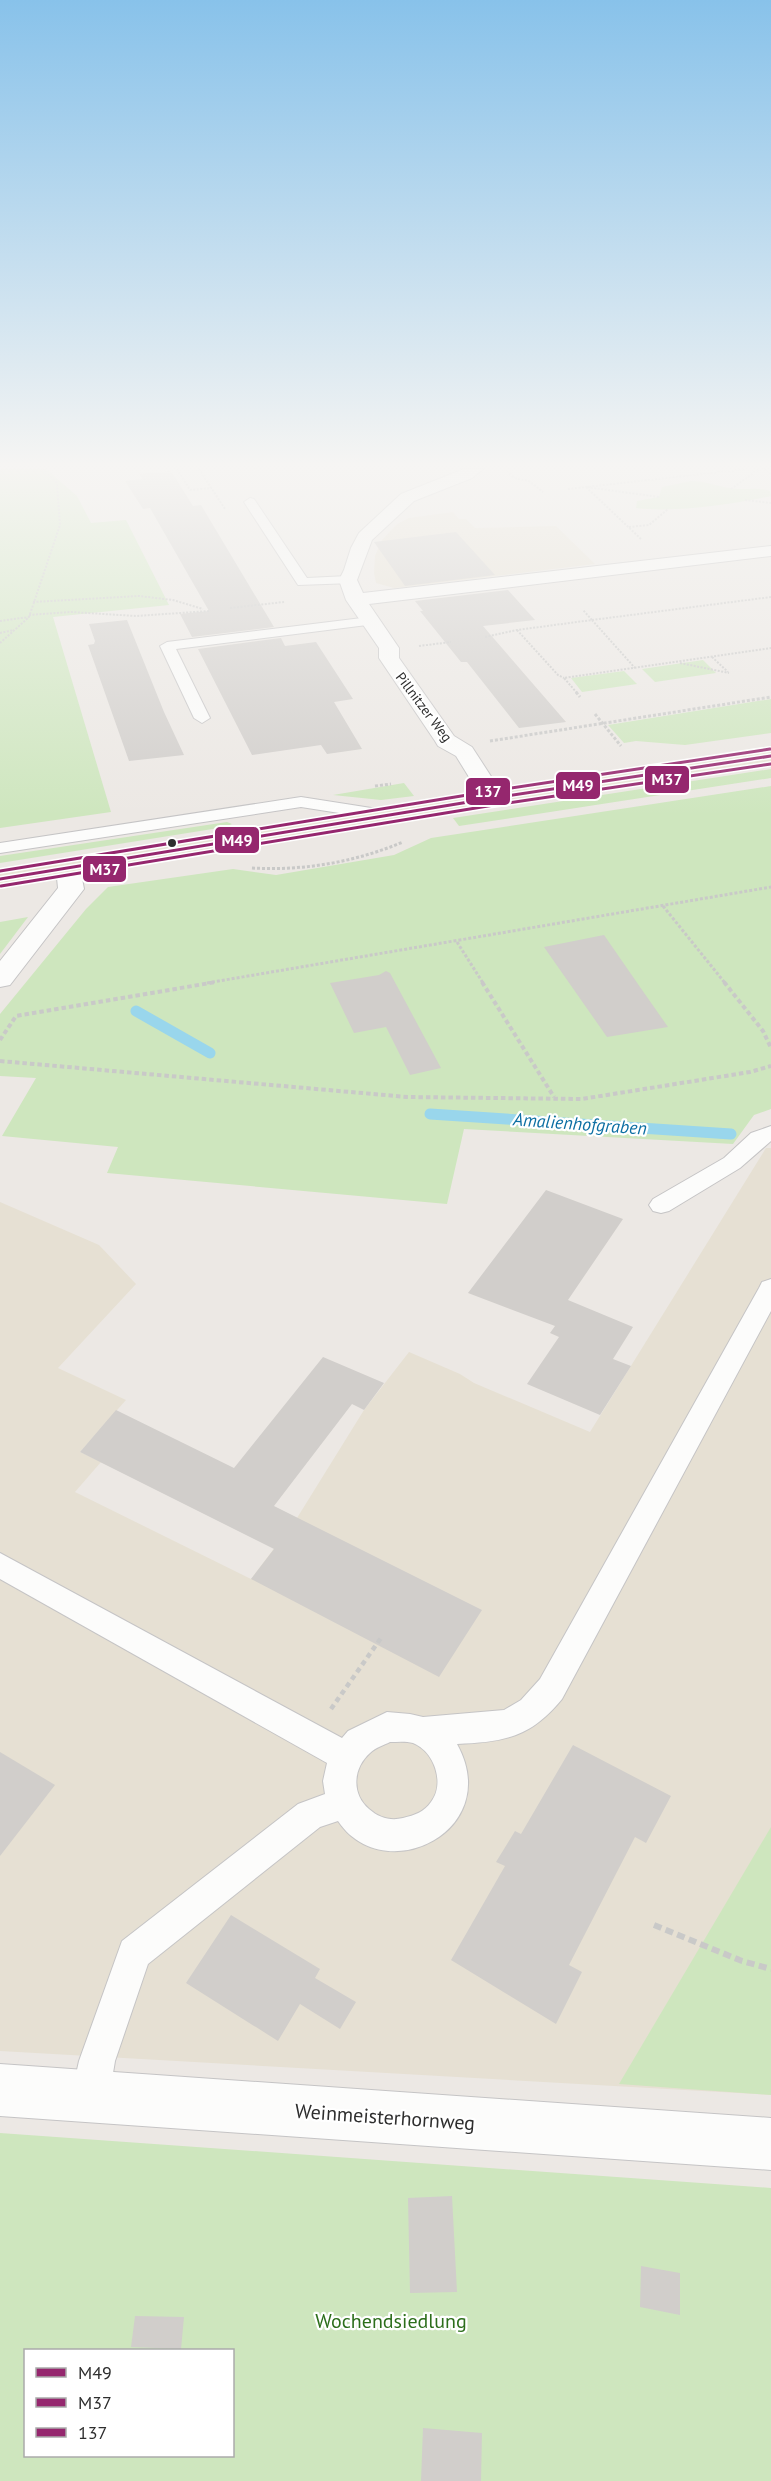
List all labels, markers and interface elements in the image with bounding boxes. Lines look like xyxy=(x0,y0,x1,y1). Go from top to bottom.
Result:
street label: Pillnitzer Weg xyxy=(392,669,456,745)
line badge: M37 xyxy=(644,765,690,794)
text: M37 xyxy=(652,769,682,789)
line badge: M49 xyxy=(555,771,601,800)
text: M49 xyxy=(563,775,593,795)
line badge: 137 xyxy=(465,777,511,806)
text: 137 xyxy=(474,781,502,801)
line badge: M49 xyxy=(214,826,260,854)
text: M49 xyxy=(222,830,252,850)
unlabelled marker xyxy=(166,837,178,849)
line badge: M37 xyxy=(82,855,127,883)
text: M37 xyxy=(90,859,120,879)
water label: Amalienhofgraben xyxy=(511,1107,648,1140)
street label: Weinmeisterhornweg xyxy=(294,2098,476,2136)
park label: Wochendsiedlung xyxy=(315,2308,467,2334)
legend xyxy=(24,2349,234,2457)
text: M49 xyxy=(78,2361,112,2384)
text: M37 xyxy=(78,2391,112,2414)
text: 137 xyxy=(78,2421,107,2444)

